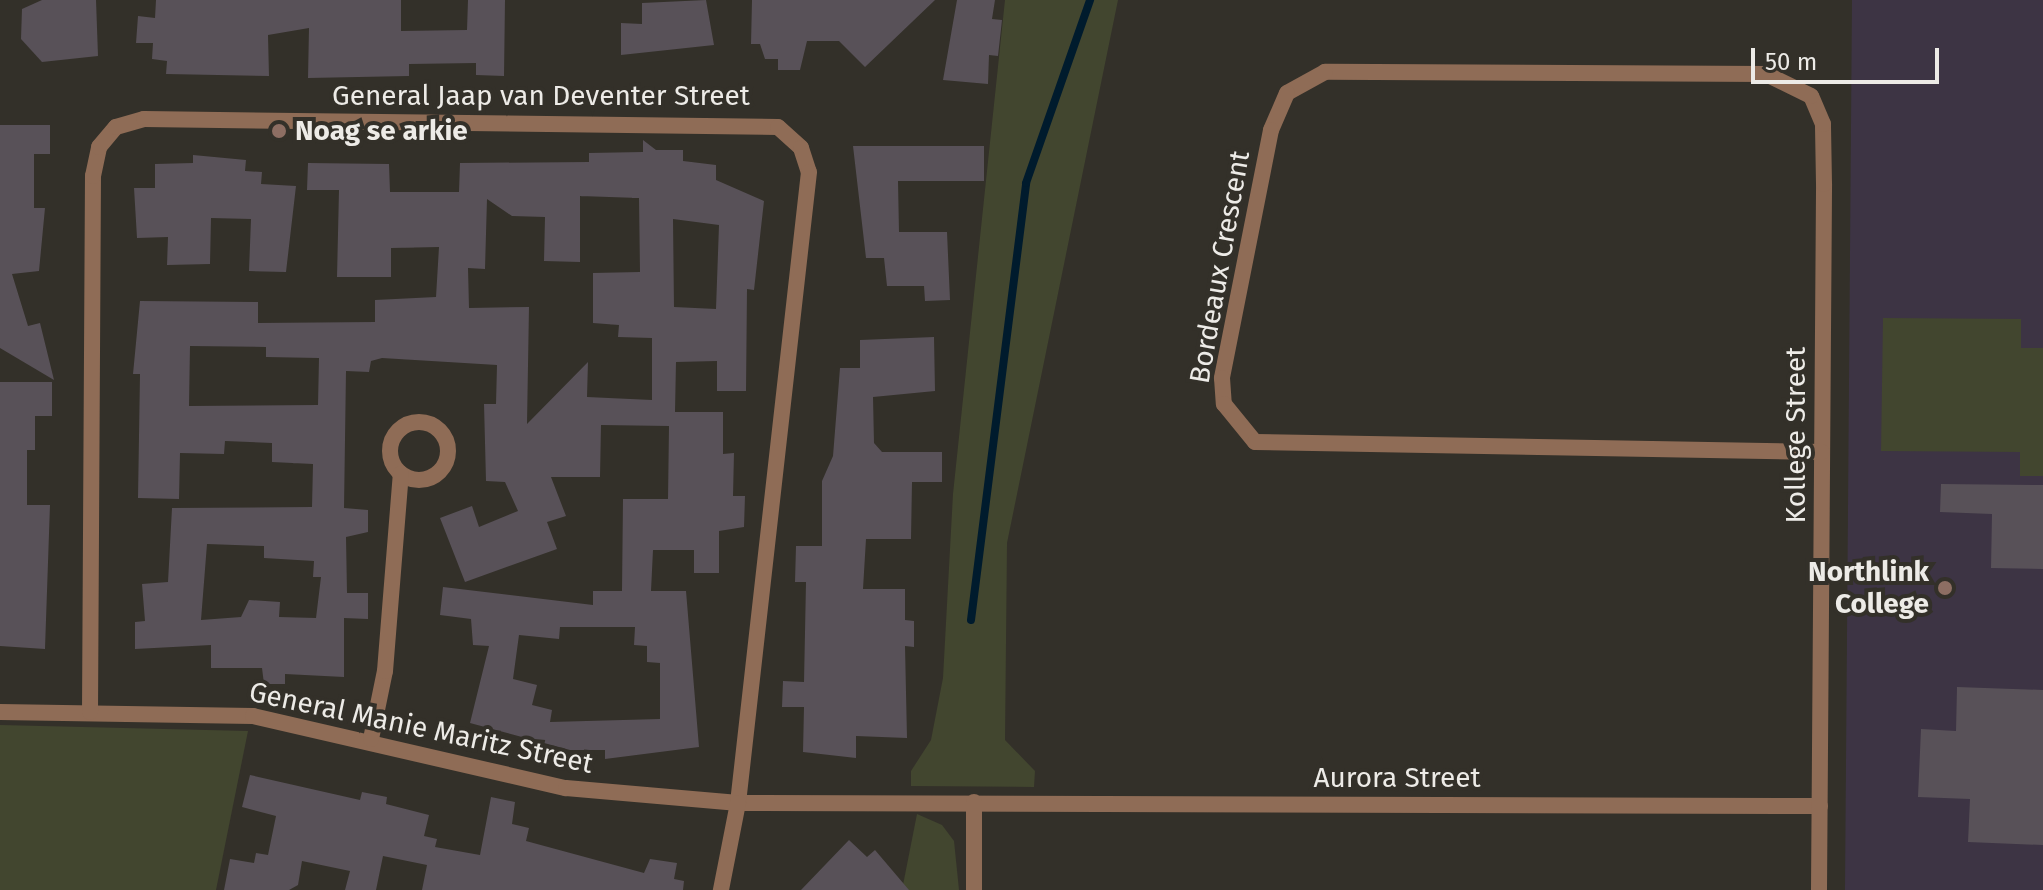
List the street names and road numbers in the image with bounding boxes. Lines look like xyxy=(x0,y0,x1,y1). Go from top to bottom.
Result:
street label: General Jaap van Deventer Street xyxy=(332,79,750,113)
street label: Bordeaux Crescent xyxy=(1183,148,1257,386)
street label: Kollege Street xyxy=(1779,347,1813,523)
street label: General Manie Maritz Street xyxy=(246,675,596,781)
street label: Aurora Street xyxy=(1313,761,1481,795)

